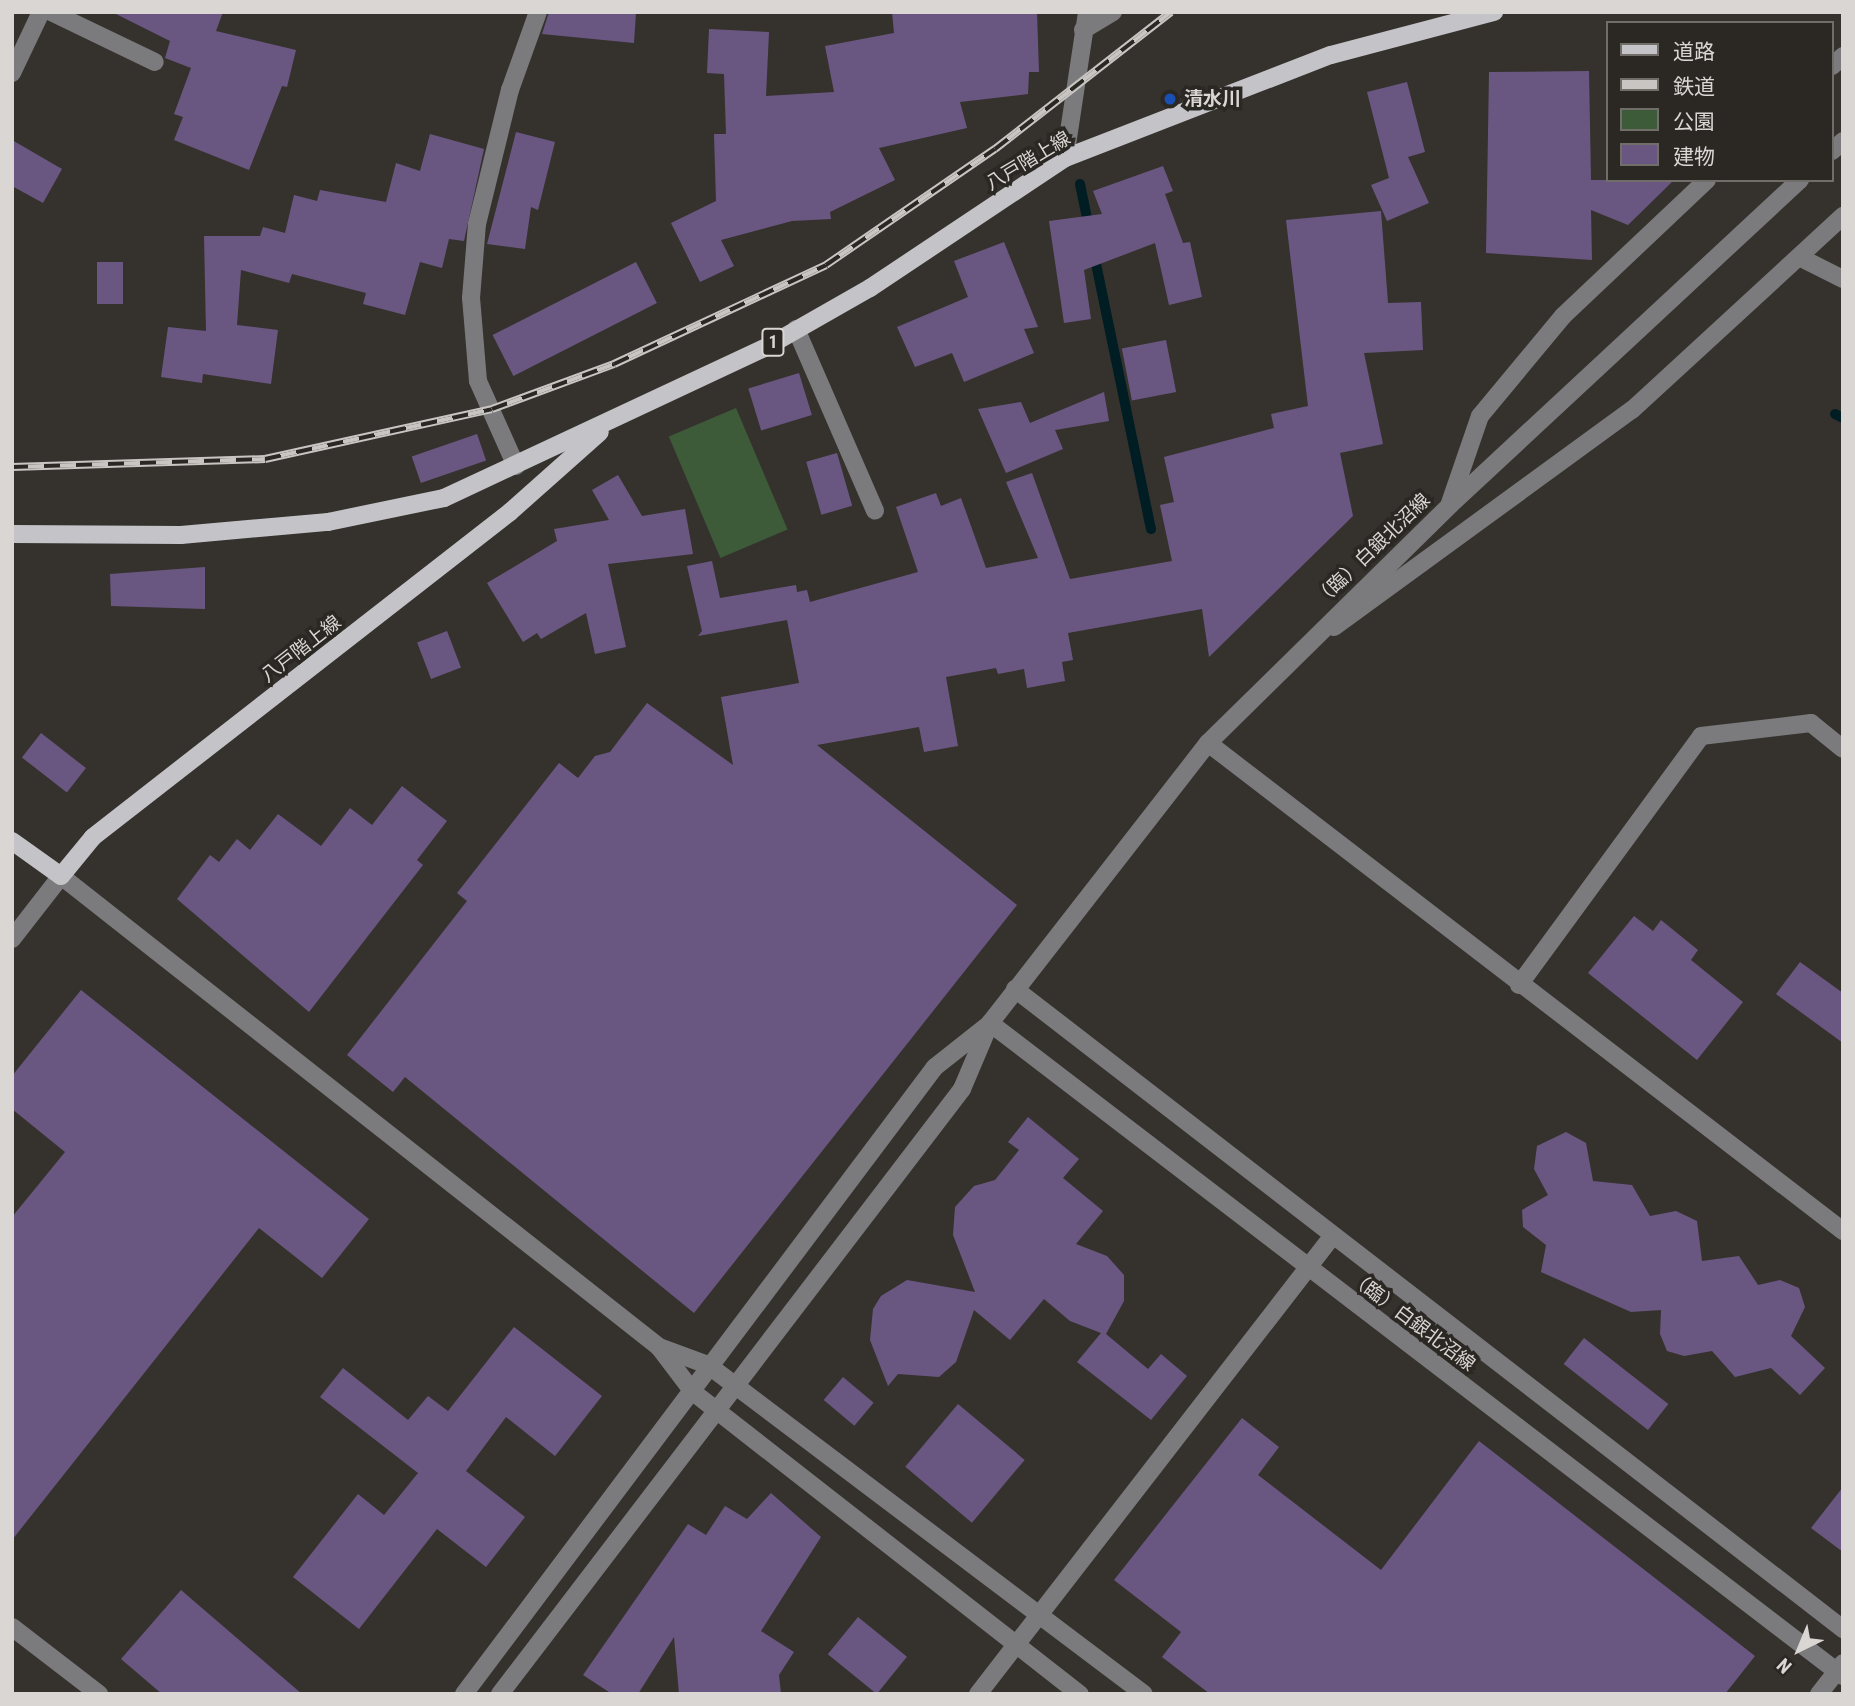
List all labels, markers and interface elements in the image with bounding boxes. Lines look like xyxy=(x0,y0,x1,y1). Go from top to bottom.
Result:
legend xyxy=(1606,21,1834,182)
text: 道路 xyxy=(1673,40,1715,64)
text: 鉄道 xyxy=(1673,75,1715,99)
place label: 清水川 xyxy=(1184,88,1241,110)
marker: 清水川 xyxy=(1162,91,1178,107)
text: 公園 xyxy=(1673,110,1715,134)
street label: 八戸階上線 xyxy=(981,127,1075,195)
text: 建物 xyxy=(1673,145,1715,169)
road number: 1 xyxy=(761,328,785,356)
street label: （臨）白銀北沼線 xyxy=(1309,489,1435,611)
street label: 八戸階上線 xyxy=(257,611,345,687)
street label: （臨）白銀北沼線 xyxy=(1344,1266,1480,1376)
north arrow xyxy=(1764,1615,1834,1685)
text: N xyxy=(1772,1653,1796,1678)

